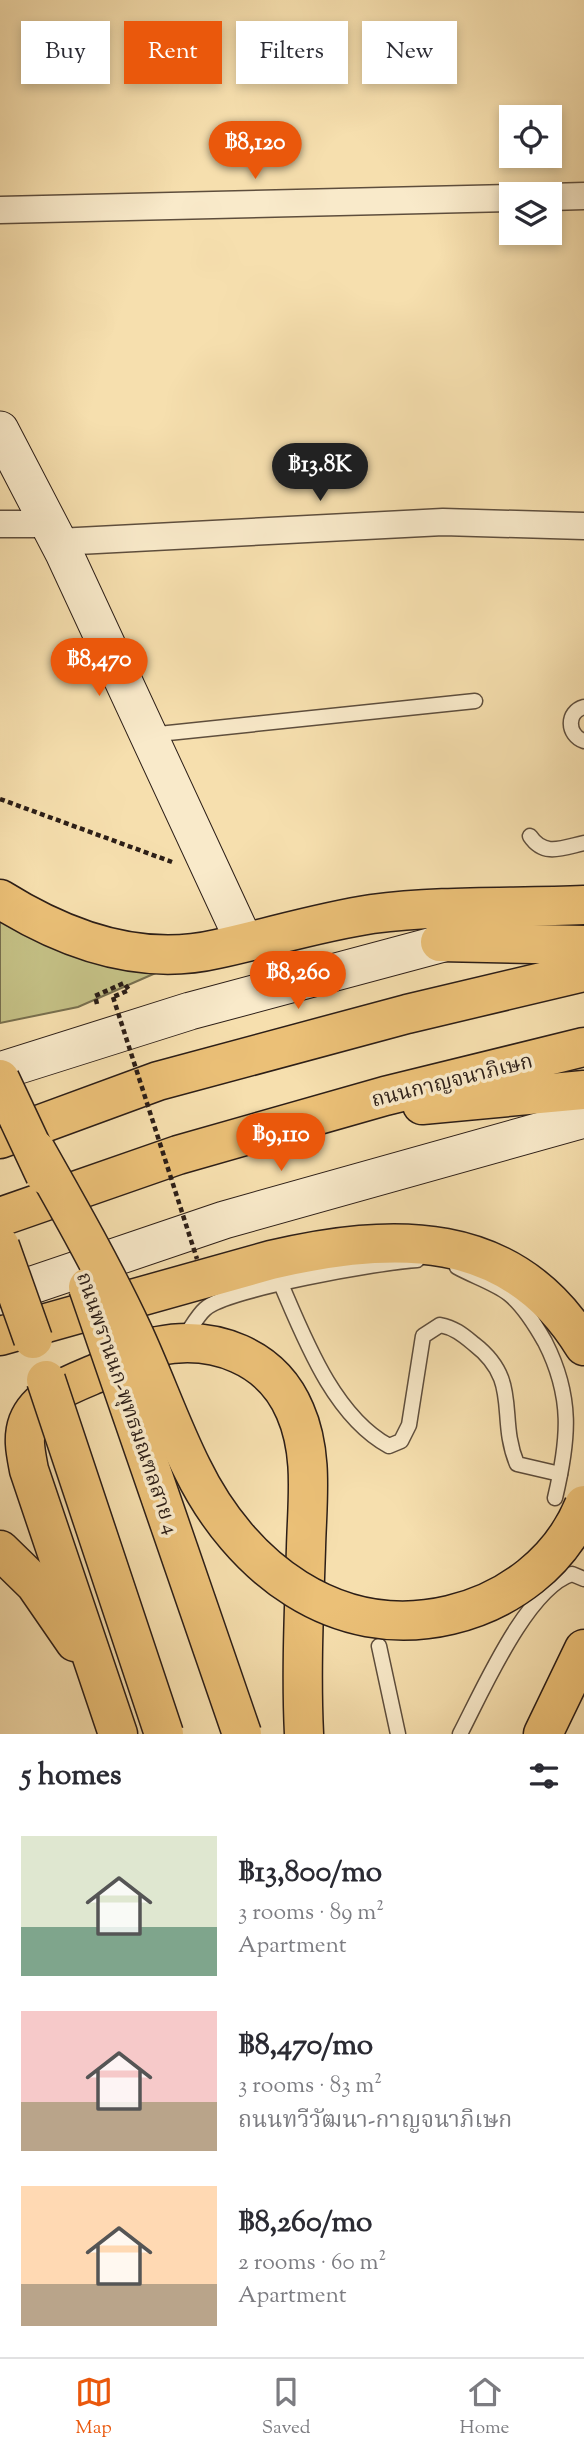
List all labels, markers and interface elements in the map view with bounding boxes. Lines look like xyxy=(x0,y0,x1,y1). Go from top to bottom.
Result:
chip: Buy xyxy=(21,21,110,84)
chip: Rent xyxy=(124,21,222,84)
chip: Filters xyxy=(236,21,348,84)
chip: New xyxy=(362,21,457,84)
map controls xyxy=(499,105,562,245)
button: locate xyxy=(499,105,562,168)
pin: ฿8,120 xyxy=(198,122,312,181)
text: ฿8,120 xyxy=(225,127,285,160)
button: layers xyxy=(499,182,562,245)
pin: ฿13.8K xyxy=(263,444,377,503)
text: ฿13.8K xyxy=(288,449,352,482)
pin: ฿8,470 xyxy=(42,638,156,698)
text: ฿8,470 xyxy=(67,644,131,677)
pin: ฿8,260 xyxy=(241,951,355,1011)
text: ฿8,260 xyxy=(266,957,330,990)
street label: ถนนกาญจนาภิเษก xyxy=(369,1047,536,1117)
pin: ฿9,110 xyxy=(224,1114,338,1173)
text: ฿9,110 xyxy=(252,1119,310,1152)
street label: ถนนพรานนก-พุทธมณฑลสาย 4 xyxy=(67,1268,185,1539)
text: 5 homes xyxy=(21,1755,122,1798)
icon: filters xyxy=(525,1757,563,1795)
text: ฿13,800/mo xyxy=(238,1852,382,1895)
icon: home xyxy=(77,1864,161,1948)
text: 3 rooms · 89 m² xyxy=(238,1897,384,1930)
text: Apartment xyxy=(238,1930,347,1963)
text: ฿8,470/mo xyxy=(238,2025,373,2068)
icon: home xyxy=(77,2039,161,2123)
text: 3 rooms · 83 m² xyxy=(238,2070,382,2103)
text: ถนนทวีวัฒนา-กาญจนาภิเษก xyxy=(238,2105,512,2138)
text: ฿8,260/mo xyxy=(238,2202,373,2245)
icon: home xyxy=(77,2214,161,2298)
text: 2 rooms · 60 m² xyxy=(238,2247,386,2280)
text: Apartment xyxy=(238,2280,347,2313)
tab: Map xyxy=(75,2373,113,2442)
tab: Saved xyxy=(262,2373,310,2442)
tab: Home xyxy=(460,2373,509,2442)

